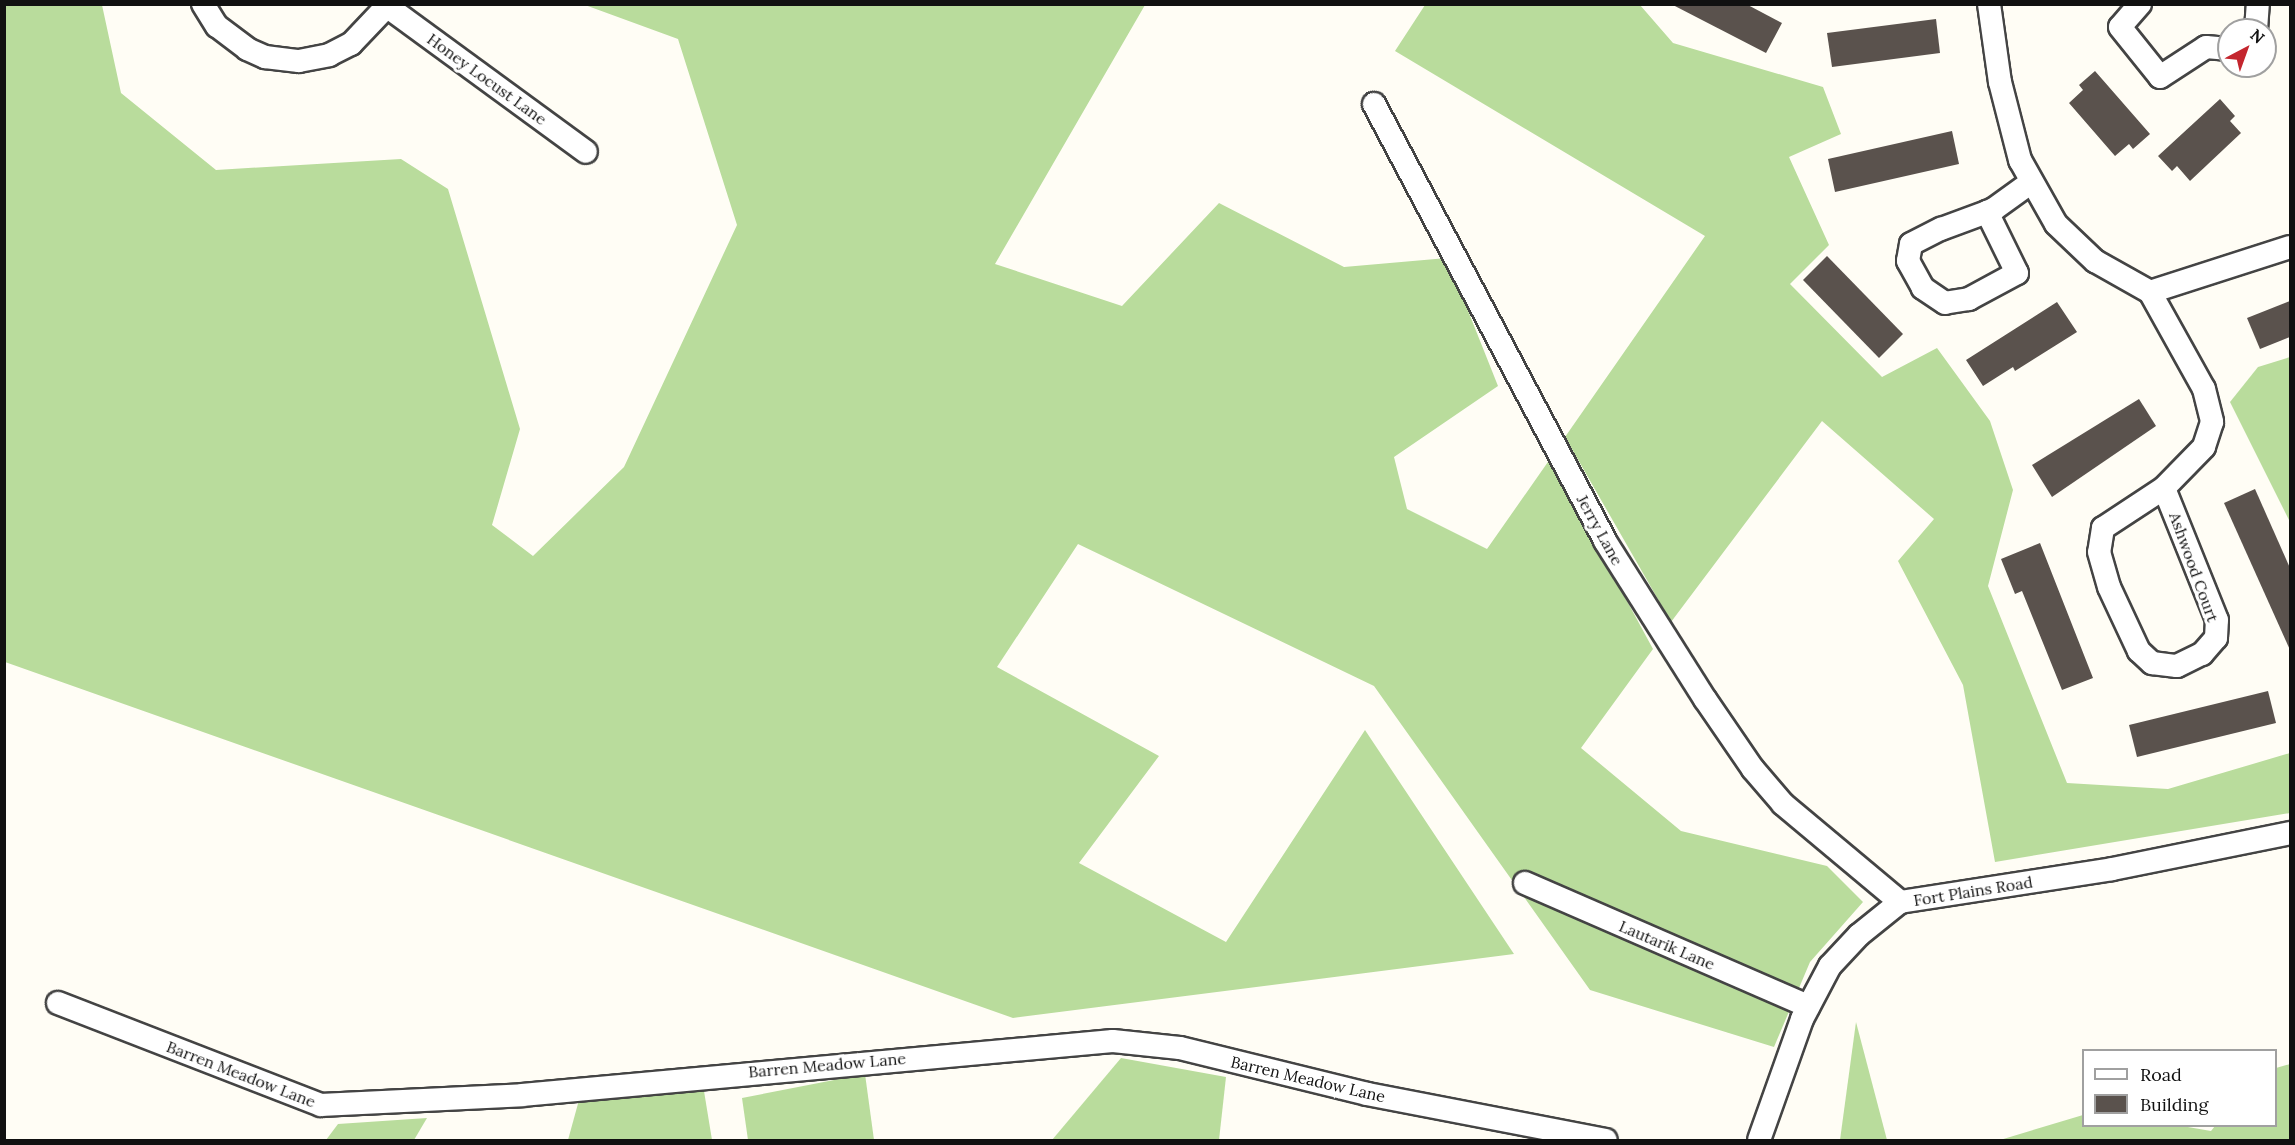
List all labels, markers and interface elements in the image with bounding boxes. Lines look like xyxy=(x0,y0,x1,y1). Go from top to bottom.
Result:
north arrow xyxy=(2217,18,2277,78)
text: N xyxy=(2246,24,2269,48)
street label: Honey Locust Lane xyxy=(423,29,551,129)
street label: Jerry Lane xyxy=(1573,491,1627,569)
street label: Ashwood Court xyxy=(2165,510,2223,624)
street label: Fort Plains Road xyxy=(1912,872,2034,910)
street label: Lautarik Lane xyxy=(1616,916,1718,974)
street label: Barren Meadow Lane xyxy=(164,1037,318,1111)
street label: Barren Meadow Lane xyxy=(747,1049,907,1081)
legend xyxy=(2082,1049,2277,1127)
street label: Barren Meadow Lane xyxy=(1229,1052,1387,1106)
text: Road xyxy=(2140,1063,2182,1086)
text: Building xyxy=(2140,1093,2208,1116)

